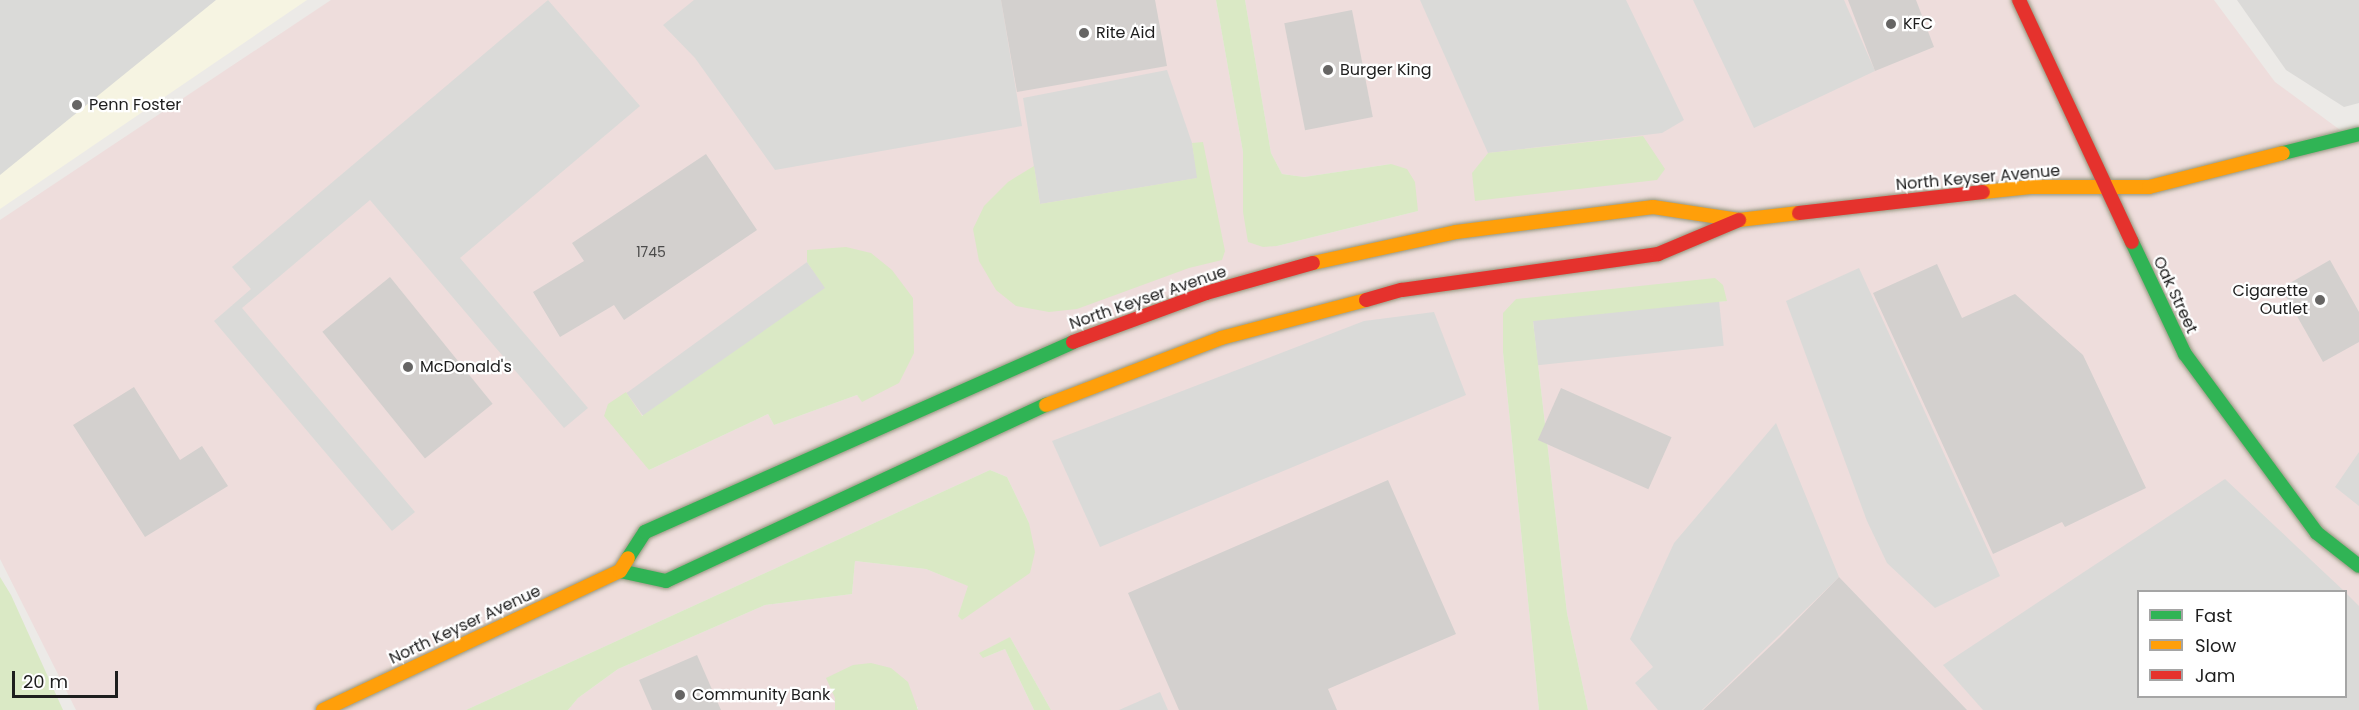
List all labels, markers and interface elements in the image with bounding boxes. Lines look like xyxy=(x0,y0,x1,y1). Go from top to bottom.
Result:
place label: KFC xyxy=(1903,14,1933,34)
marker: KFC xyxy=(1884,17,1898,31)
place label: Rite Aid xyxy=(1096,23,1155,43)
marker: Rite Aid xyxy=(1077,26,1091,40)
place label: Burger King xyxy=(1340,60,1432,80)
marker: Burger King xyxy=(1321,63,1335,77)
place label: Penn Foster xyxy=(89,95,181,115)
marker: Penn Foster xyxy=(70,98,84,112)
street label: North Keyser Avenue xyxy=(1895,161,2061,195)
house number: 1745 xyxy=(636,244,666,260)
street label: Oak Street xyxy=(2149,253,2201,337)
street label: North Keyser Avenue xyxy=(1067,262,1229,334)
place label: Cigarette Outlet xyxy=(2233,281,2308,319)
marker: Cigarette Outlet xyxy=(2313,293,2327,307)
place label: McDonald's xyxy=(420,357,512,377)
marker: McDonald's xyxy=(401,360,415,374)
street label: North Keyser Avenue xyxy=(386,581,544,669)
legend xyxy=(2137,590,2347,698)
text: Fast xyxy=(2195,603,2232,628)
text: Slow xyxy=(2195,633,2236,658)
scale bar xyxy=(15,659,122,697)
text: Jam xyxy=(2195,663,2235,688)
text: 20 m xyxy=(23,669,68,694)
place label: Community Bank xyxy=(692,685,830,705)
marker: Community Bank xyxy=(673,688,687,702)

